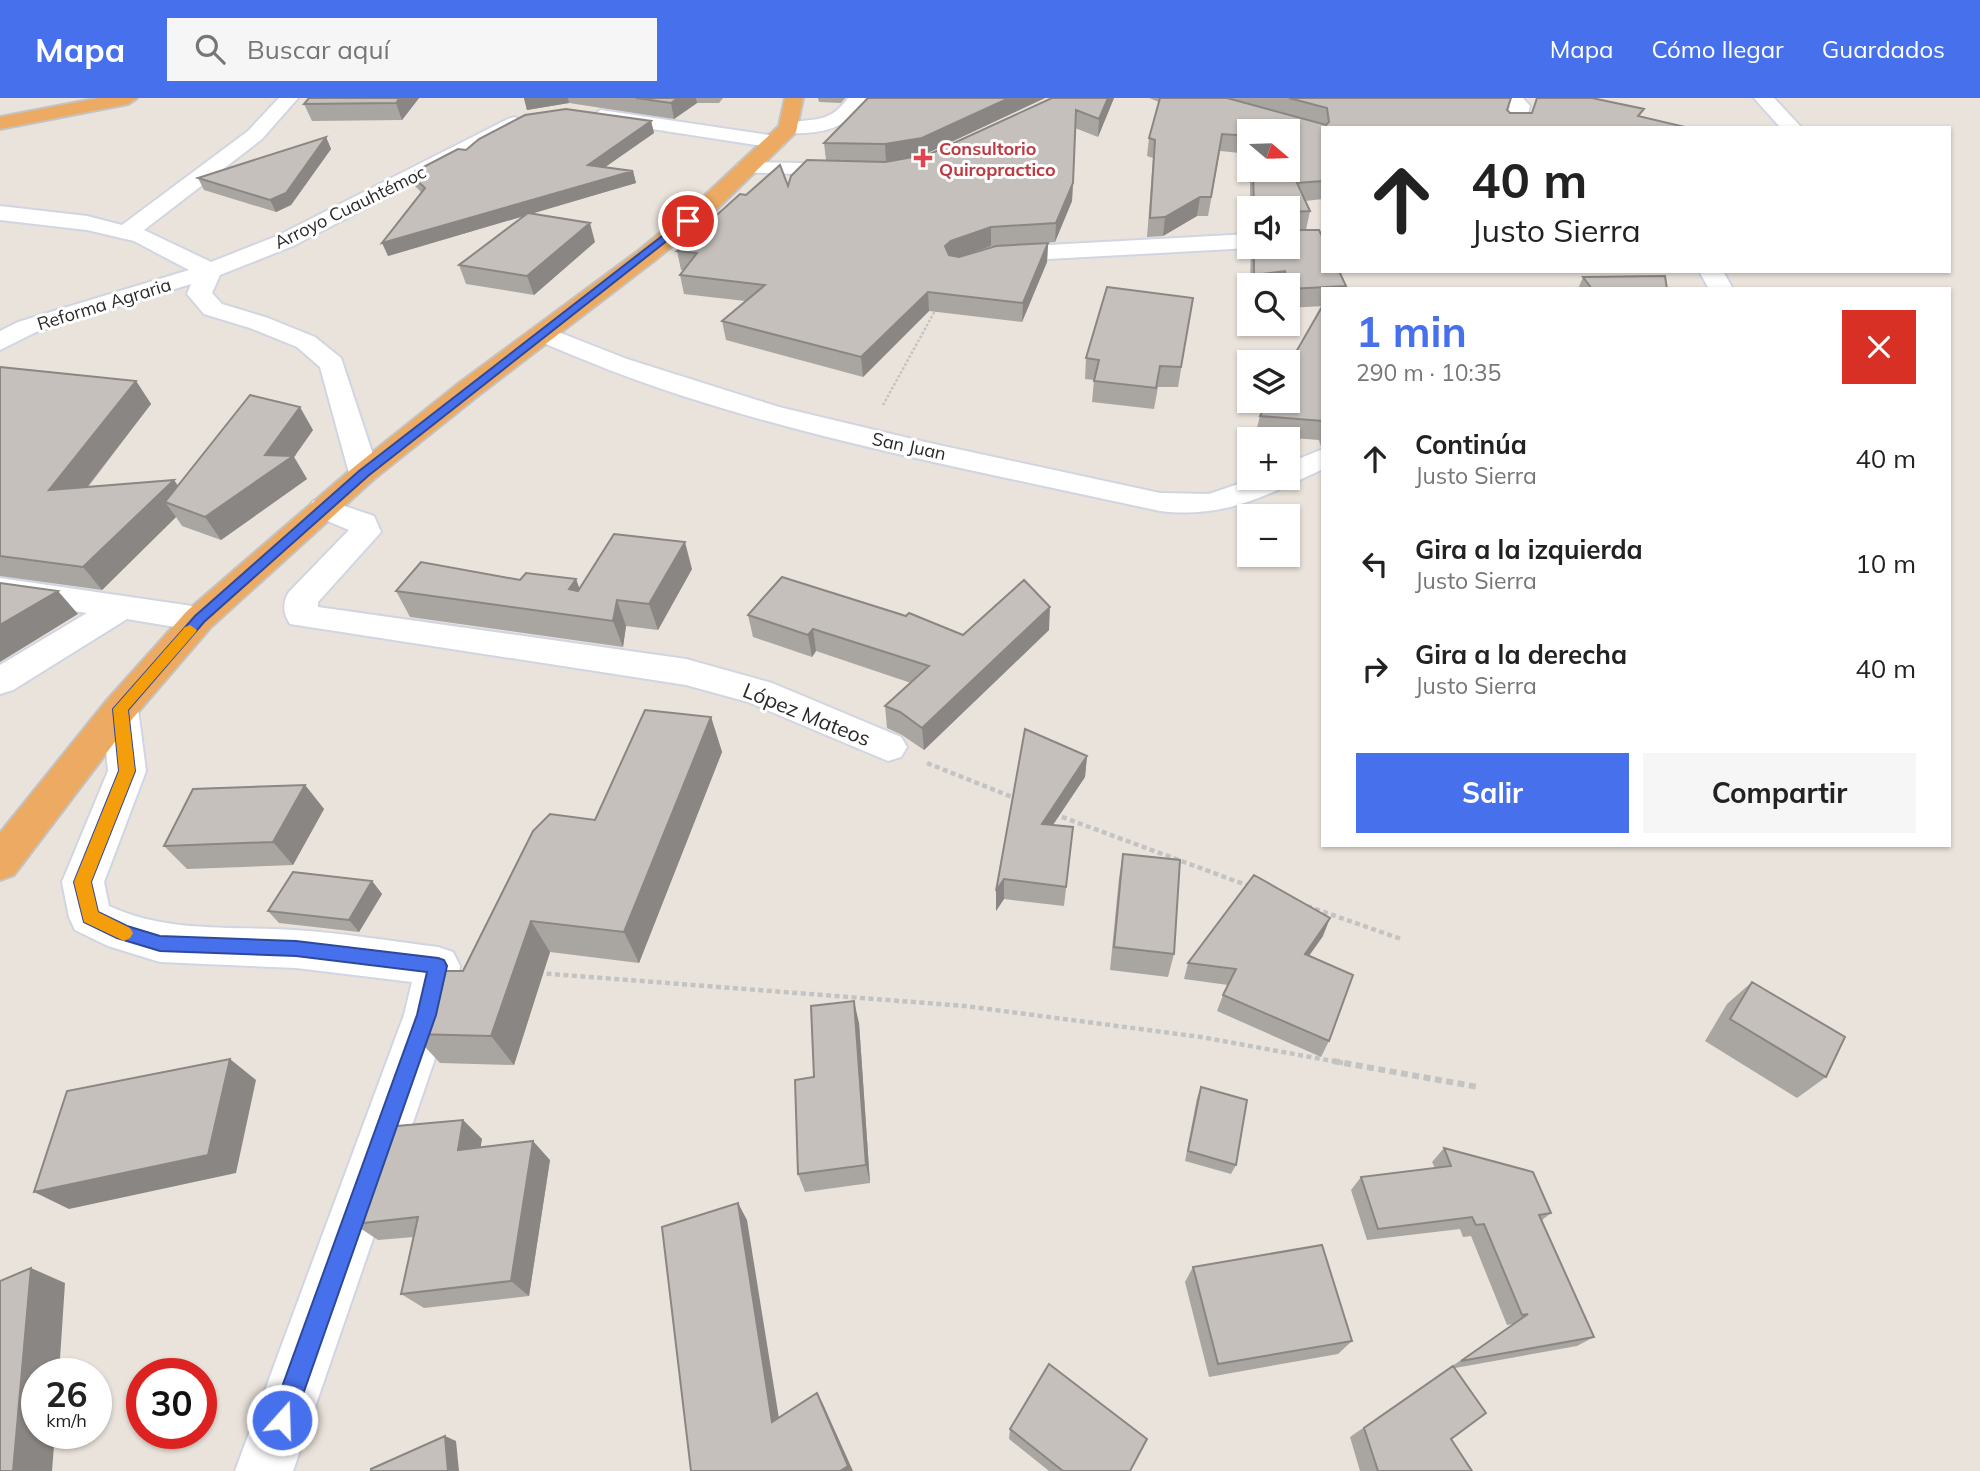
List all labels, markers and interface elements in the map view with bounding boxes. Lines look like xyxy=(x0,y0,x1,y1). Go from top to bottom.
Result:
search box xyxy=(167,18,657,81)
text: Mapa xyxy=(35,29,125,70)
icon: search xyxy=(191,30,229,68)
text: Buscar aquí xyxy=(247,33,390,66)
text: Mapa xyxy=(1550,34,1613,64)
text: Cómo llegar xyxy=(1651,34,1784,64)
text: Guardados xyxy=(1822,34,1945,64)
north arrow xyxy=(1237,119,1300,182)
map controls xyxy=(1237,119,1300,567)
place label: Consultorio Quiropractico xyxy=(939,137,1056,181)
marker: Consultorio Quiropractico xyxy=(913,148,933,168)
text: 40 m xyxy=(1471,149,1587,210)
icon: ahead xyxy=(1356,154,1447,245)
street label: Arroyo Cuauhtémoc xyxy=(270,160,430,254)
pin xyxy=(658,191,718,251)
button: sound xyxy=(1237,196,1300,259)
icon: arrive xyxy=(669,202,707,240)
text: Justo Sierra xyxy=(1471,210,1641,250)
street label: Reforma Agraria xyxy=(34,273,174,335)
button: search xyxy=(1237,273,1300,336)
text: 1 min xyxy=(1356,305,1467,358)
button: close xyxy=(1842,310,1916,384)
button: layers xyxy=(1237,350,1300,413)
text: 290 m · 10:35 xyxy=(1356,358,1501,387)
street label: San Juan xyxy=(870,427,948,465)
button: + xyxy=(1237,427,1300,490)
text: Continúa xyxy=(1415,428,1527,461)
icon: ahead xyxy=(1356,440,1394,478)
text: 40 m xyxy=(1855,442,1916,475)
text: Justo Sierra xyxy=(1415,461,1537,490)
button: − xyxy=(1237,504,1300,567)
text: Gira a la izquierda xyxy=(1415,533,1643,566)
icon: left xyxy=(1356,545,1394,583)
text: 10 m xyxy=(1855,547,1916,580)
text: Justo Sierra xyxy=(1415,566,1537,595)
text: Gira a la derecha xyxy=(1415,638,1627,671)
icon: right xyxy=(1356,650,1394,688)
text: 40 m xyxy=(1855,652,1916,685)
text: Justo Sierra xyxy=(1415,671,1537,700)
street label: López Mateos xyxy=(739,677,875,751)
button: Salir xyxy=(1356,753,1629,833)
button: Compartir xyxy=(1643,753,1916,833)
speed limit sign: 30 xyxy=(126,1358,217,1449)
text: 26 xyxy=(45,1372,88,1416)
position arrow xyxy=(245,1383,319,1457)
text: km/h xyxy=(46,1409,87,1432)

